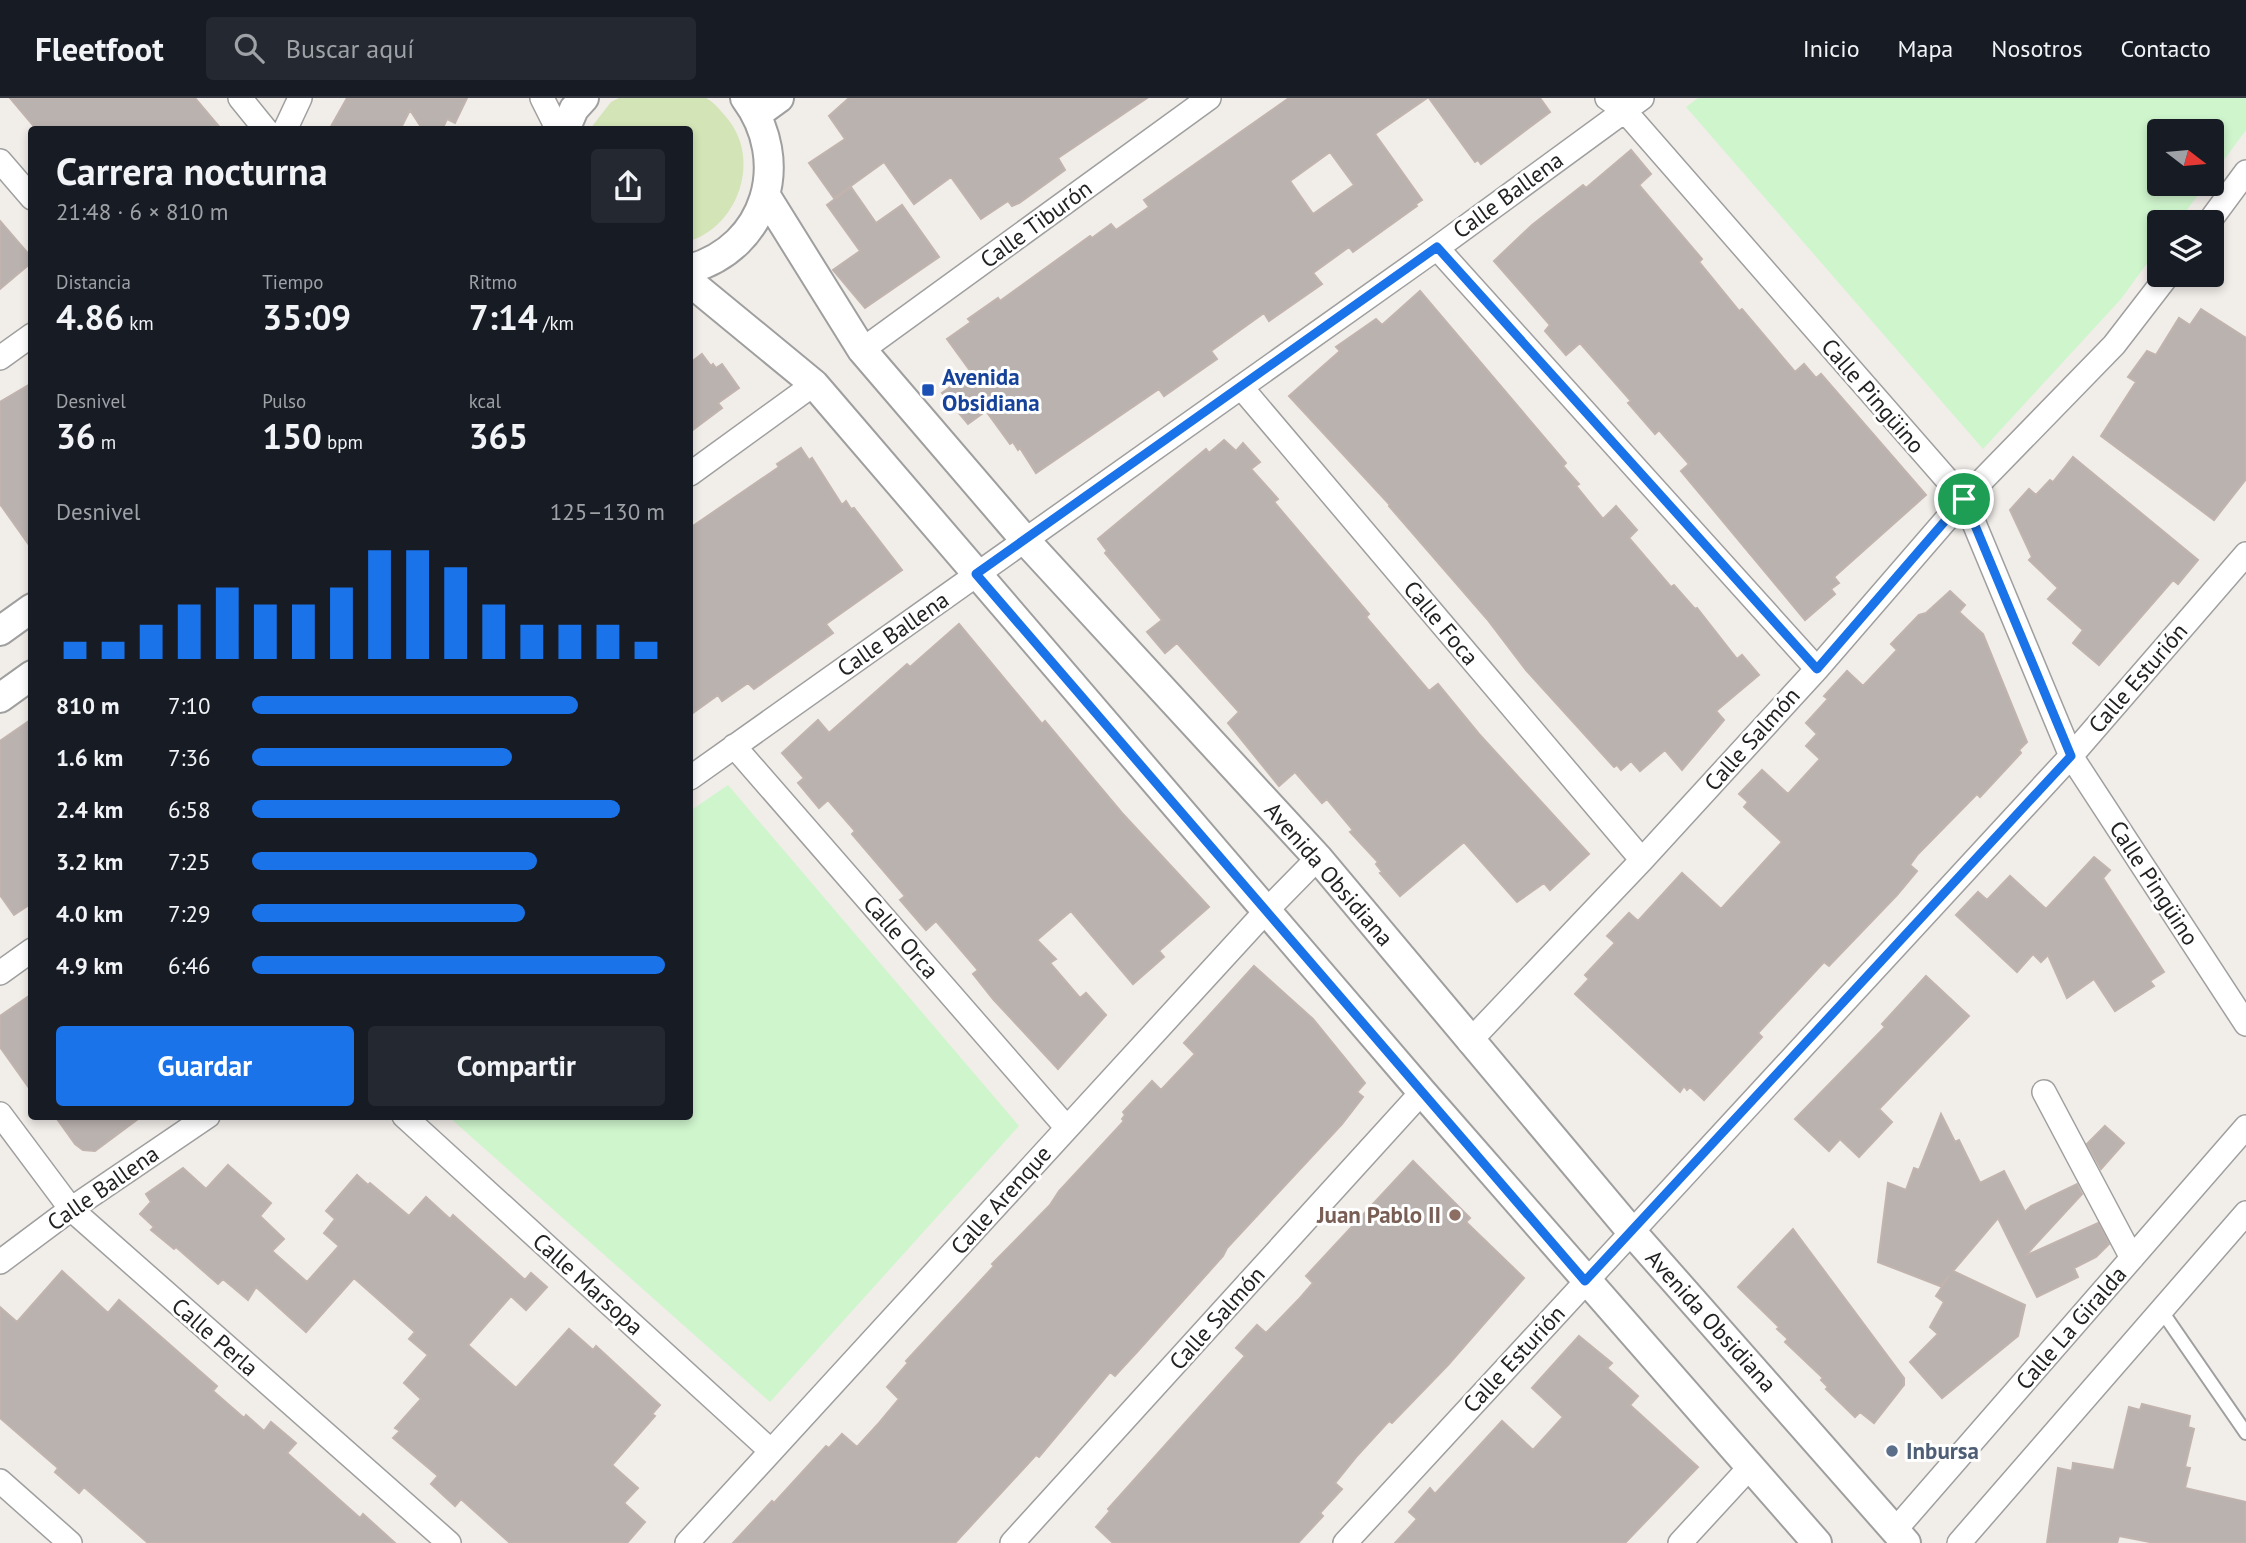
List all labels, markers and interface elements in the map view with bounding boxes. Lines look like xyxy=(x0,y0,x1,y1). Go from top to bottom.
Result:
search box xyxy=(206,17,696,80)
text: Fleetfoot xyxy=(35,27,164,70)
icon: search xyxy=(230,29,268,67)
text: Buscar aquí xyxy=(286,32,414,65)
text: Inicio xyxy=(1803,33,1860,64)
text: Mapa xyxy=(1898,33,1953,64)
text: Nosotros xyxy=(1991,33,2083,64)
text: Contacto xyxy=(2121,33,2211,64)
north arrow xyxy=(2147,119,2224,196)
map controls xyxy=(2147,119,2224,287)
street label: Calle Ballena xyxy=(1447,145,1569,244)
text: Carrera nocturna xyxy=(56,146,328,195)
button: share xyxy=(591,149,665,223)
street label: Calle Tiburón xyxy=(974,173,1097,274)
text: 21:48 · 6 × 810 m xyxy=(56,197,228,226)
button: layers xyxy=(2147,210,2224,287)
text: Distancia xyxy=(56,270,131,294)
text: Tiempo xyxy=(262,270,324,294)
text: Ritmo xyxy=(469,270,517,294)
text: 4.86 xyxy=(56,294,124,340)
text: 35:09 xyxy=(262,294,351,340)
text: 7:14 xyxy=(469,294,538,340)
text: km xyxy=(124,311,154,335)
text: /km xyxy=(538,311,574,335)
street label: Calle Pingüino xyxy=(1816,332,1931,459)
place label: Avenida Obsidiana xyxy=(942,362,1040,417)
marker: Avenida Obsidiana xyxy=(920,382,936,398)
text: Desnivel xyxy=(56,389,126,413)
text: Pulso xyxy=(262,389,306,413)
text: kcal xyxy=(469,389,501,413)
text: 36 xyxy=(56,413,96,459)
text: 150 xyxy=(262,413,322,459)
text: 365 xyxy=(469,413,528,459)
text: m xyxy=(96,430,116,454)
text: bpm xyxy=(322,430,363,454)
pin xyxy=(1934,469,1994,529)
icon: arrive xyxy=(1945,480,1983,518)
text: Desnivel xyxy=(56,497,140,526)
text: 125–130 m xyxy=(550,497,665,526)
street label: Calle Foca xyxy=(1398,575,1485,671)
street label: Calle Ballena xyxy=(831,585,954,683)
street label: Calle Esturión xyxy=(2082,617,2193,739)
street label: Calle Salmón xyxy=(1698,681,1806,796)
text: 810 m xyxy=(56,691,119,720)
text: 7:10 xyxy=(168,691,211,720)
text: 1.6 km xyxy=(56,743,123,772)
text: 7:36 xyxy=(168,743,211,772)
text: 2.4 km xyxy=(56,795,123,824)
text: 6:58 xyxy=(168,795,211,824)
street label: Avenida Obsidiana xyxy=(1259,796,1400,952)
street label: Calle Pingüino xyxy=(2103,815,2205,951)
text: 3.2 km xyxy=(56,847,123,876)
text: 7:25 xyxy=(168,847,211,876)
street label: Calle Orca xyxy=(857,889,945,984)
text: 4.0 km xyxy=(56,899,123,928)
text: 7:29 xyxy=(168,899,211,928)
text: 4.9 km xyxy=(56,951,123,980)
text: 6:46 xyxy=(168,951,211,980)
button: Guardar xyxy=(56,1026,354,1106)
button: Compartir xyxy=(368,1026,665,1106)
street label: Calle Ballena xyxy=(41,1139,164,1237)
street label: Calle Arenque xyxy=(944,1139,1057,1260)
place label: Juan Pablo II xyxy=(1316,1200,1441,1229)
marker: Juan Pablo II xyxy=(1447,1207,1463,1223)
street label: Calle Marsopa xyxy=(527,1226,650,1341)
street label: Avenida Obsidiana xyxy=(1640,1243,1783,1398)
street label: Calle Salmón xyxy=(1163,1260,1271,1375)
street label: Calle La Giralda xyxy=(2009,1260,2132,1395)
street label: Calle Perla xyxy=(166,1291,264,1382)
street label: Calle Esturión xyxy=(1456,1299,1571,1418)
place label: Inbursa xyxy=(1906,1436,1979,1465)
marker: Inbursa xyxy=(1884,1443,1900,1459)

